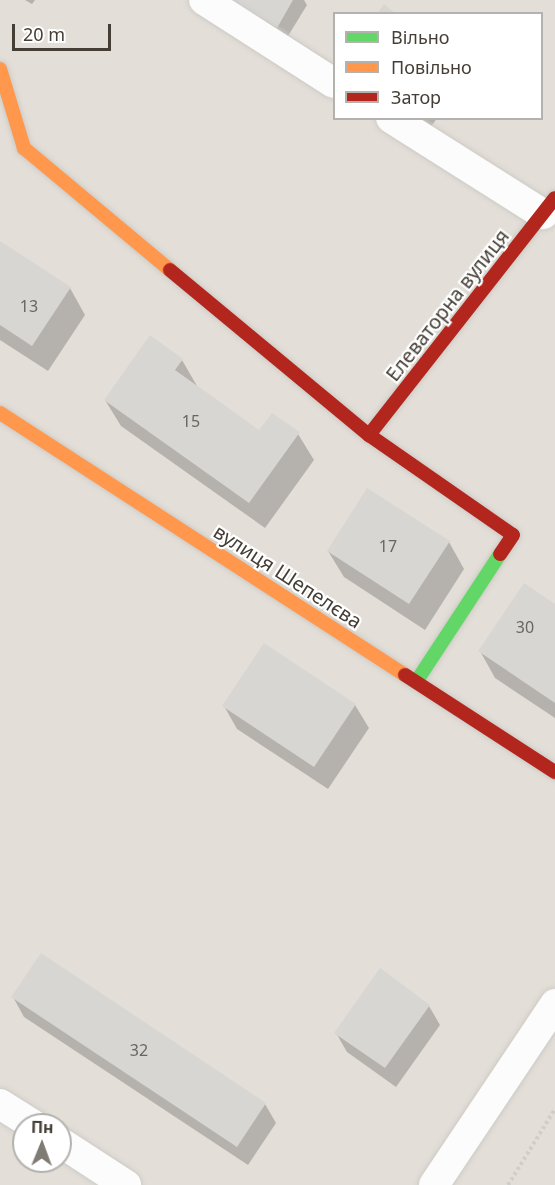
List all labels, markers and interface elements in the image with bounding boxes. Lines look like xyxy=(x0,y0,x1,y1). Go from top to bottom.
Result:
scale bar xyxy=(15,12,114,50)
legend xyxy=(333,12,543,120)
text: 20 m xyxy=(23,22,65,46)
text: Вільно xyxy=(391,25,449,49)
text: Повільно xyxy=(391,55,472,79)
text: Затор xyxy=(391,85,441,109)
street label: Елеваторна вулиця xyxy=(380,224,514,386)
house number: 13 xyxy=(20,296,38,316)
house number: 15 xyxy=(182,411,200,431)
street label: вулиця Шепелєва xyxy=(209,519,367,633)
house number: 17 xyxy=(379,536,397,556)
house number: 30 xyxy=(516,617,534,637)
house number: 32 xyxy=(130,1040,148,1060)
north arrow xyxy=(12,1113,72,1173)
text: Пн xyxy=(31,1116,54,1138)

